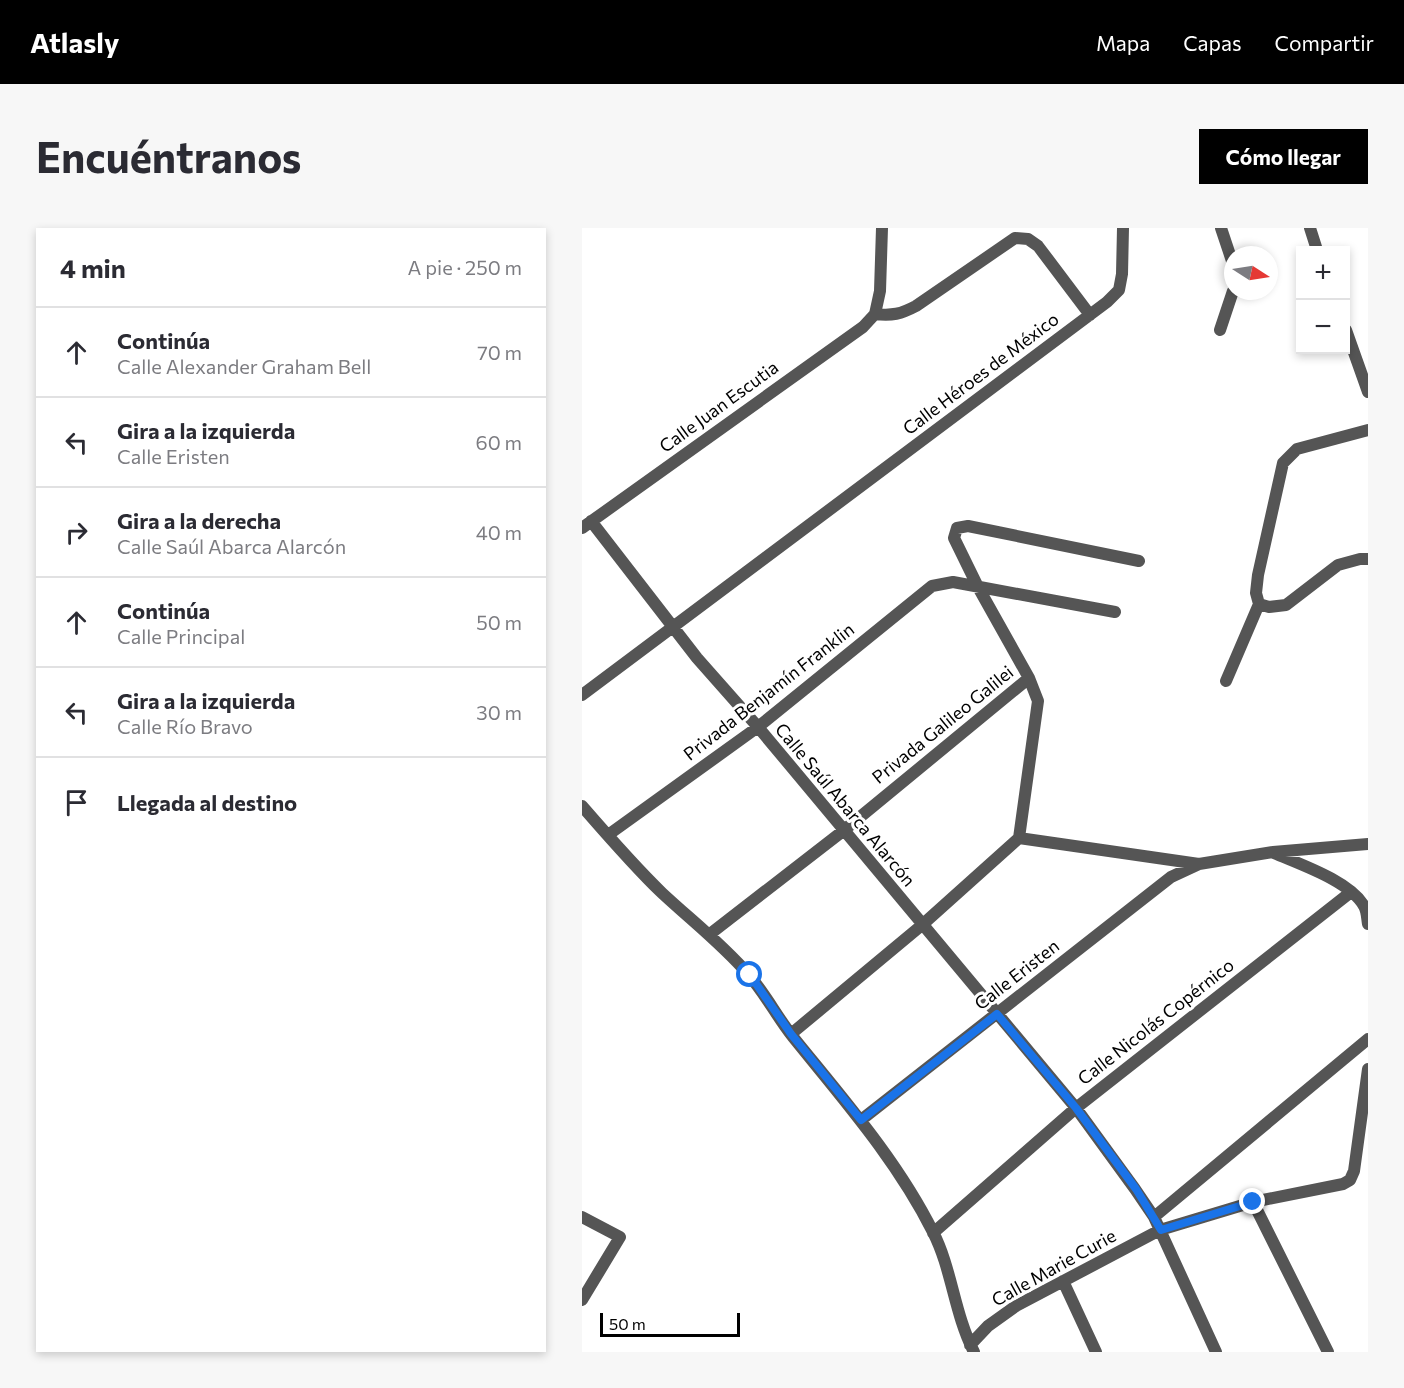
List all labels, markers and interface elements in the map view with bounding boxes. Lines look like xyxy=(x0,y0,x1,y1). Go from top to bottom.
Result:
text: Atlasly xyxy=(30,25,119,59)
text: Mapa xyxy=(1096,30,1150,55)
text: Capas xyxy=(1183,30,1242,55)
text: Compartir xyxy=(1275,30,1374,55)
button: Cómo llegar xyxy=(1199,129,1368,184)
text: Encuéntranos xyxy=(36,130,301,182)
north arrow xyxy=(1224,246,1278,300)
map controls xyxy=(1296,246,1350,354)
button: + xyxy=(1296,246,1350,300)
text: 4 min xyxy=(60,252,126,283)
text: A pie · 250 m xyxy=(408,255,522,279)
button: − xyxy=(1296,300,1350,354)
street label: Calle Héroes de México xyxy=(898,307,1063,439)
text: Continúa xyxy=(117,327,210,354)
icon: ahead xyxy=(60,336,93,369)
text: 70 m xyxy=(477,340,522,364)
text: Calle Alexander Graham Bell xyxy=(117,354,371,378)
street label: Calle Juan Escutia xyxy=(655,356,782,457)
text: Gira a la izquierda xyxy=(117,417,295,444)
icon: left xyxy=(60,426,93,459)
text: 60 m xyxy=(476,430,522,454)
text: Calle Eristen xyxy=(117,444,230,468)
text: Gira a la derecha xyxy=(117,507,281,534)
icon: right xyxy=(60,516,93,549)
text: 40 m xyxy=(476,520,522,544)
text: Calle Saúl Abarca Alarcón xyxy=(117,534,346,558)
text: Continúa xyxy=(117,597,210,624)
icon: ahead xyxy=(60,606,93,639)
text: 50 m xyxy=(476,610,522,634)
street label: Privada Benjamín Franklin xyxy=(679,618,858,765)
text: Calle Principal xyxy=(117,624,245,648)
street label: Privada Galileo Galilei xyxy=(867,660,1017,788)
text: Gira a la izquierda xyxy=(117,687,295,714)
icon: left xyxy=(60,696,93,729)
text: 30 m xyxy=(476,700,522,724)
text: Calle Río Bravo xyxy=(117,714,253,738)
street label: Calle Saúl Abarca Alarcón xyxy=(771,718,920,890)
icon: arrive xyxy=(60,786,93,819)
text: Llegada al destino xyxy=(117,789,297,816)
street label: Calle Eristen xyxy=(970,934,1063,1014)
street label: Calle Nicolás Copérnico xyxy=(1073,953,1238,1089)
route start xyxy=(736,961,762,987)
route end xyxy=(1239,1188,1265,1214)
street label: Calle Marie Curie xyxy=(987,1224,1120,1310)
scale bar xyxy=(600,1310,740,1338)
text: 50 m xyxy=(609,1314,646,1333)

